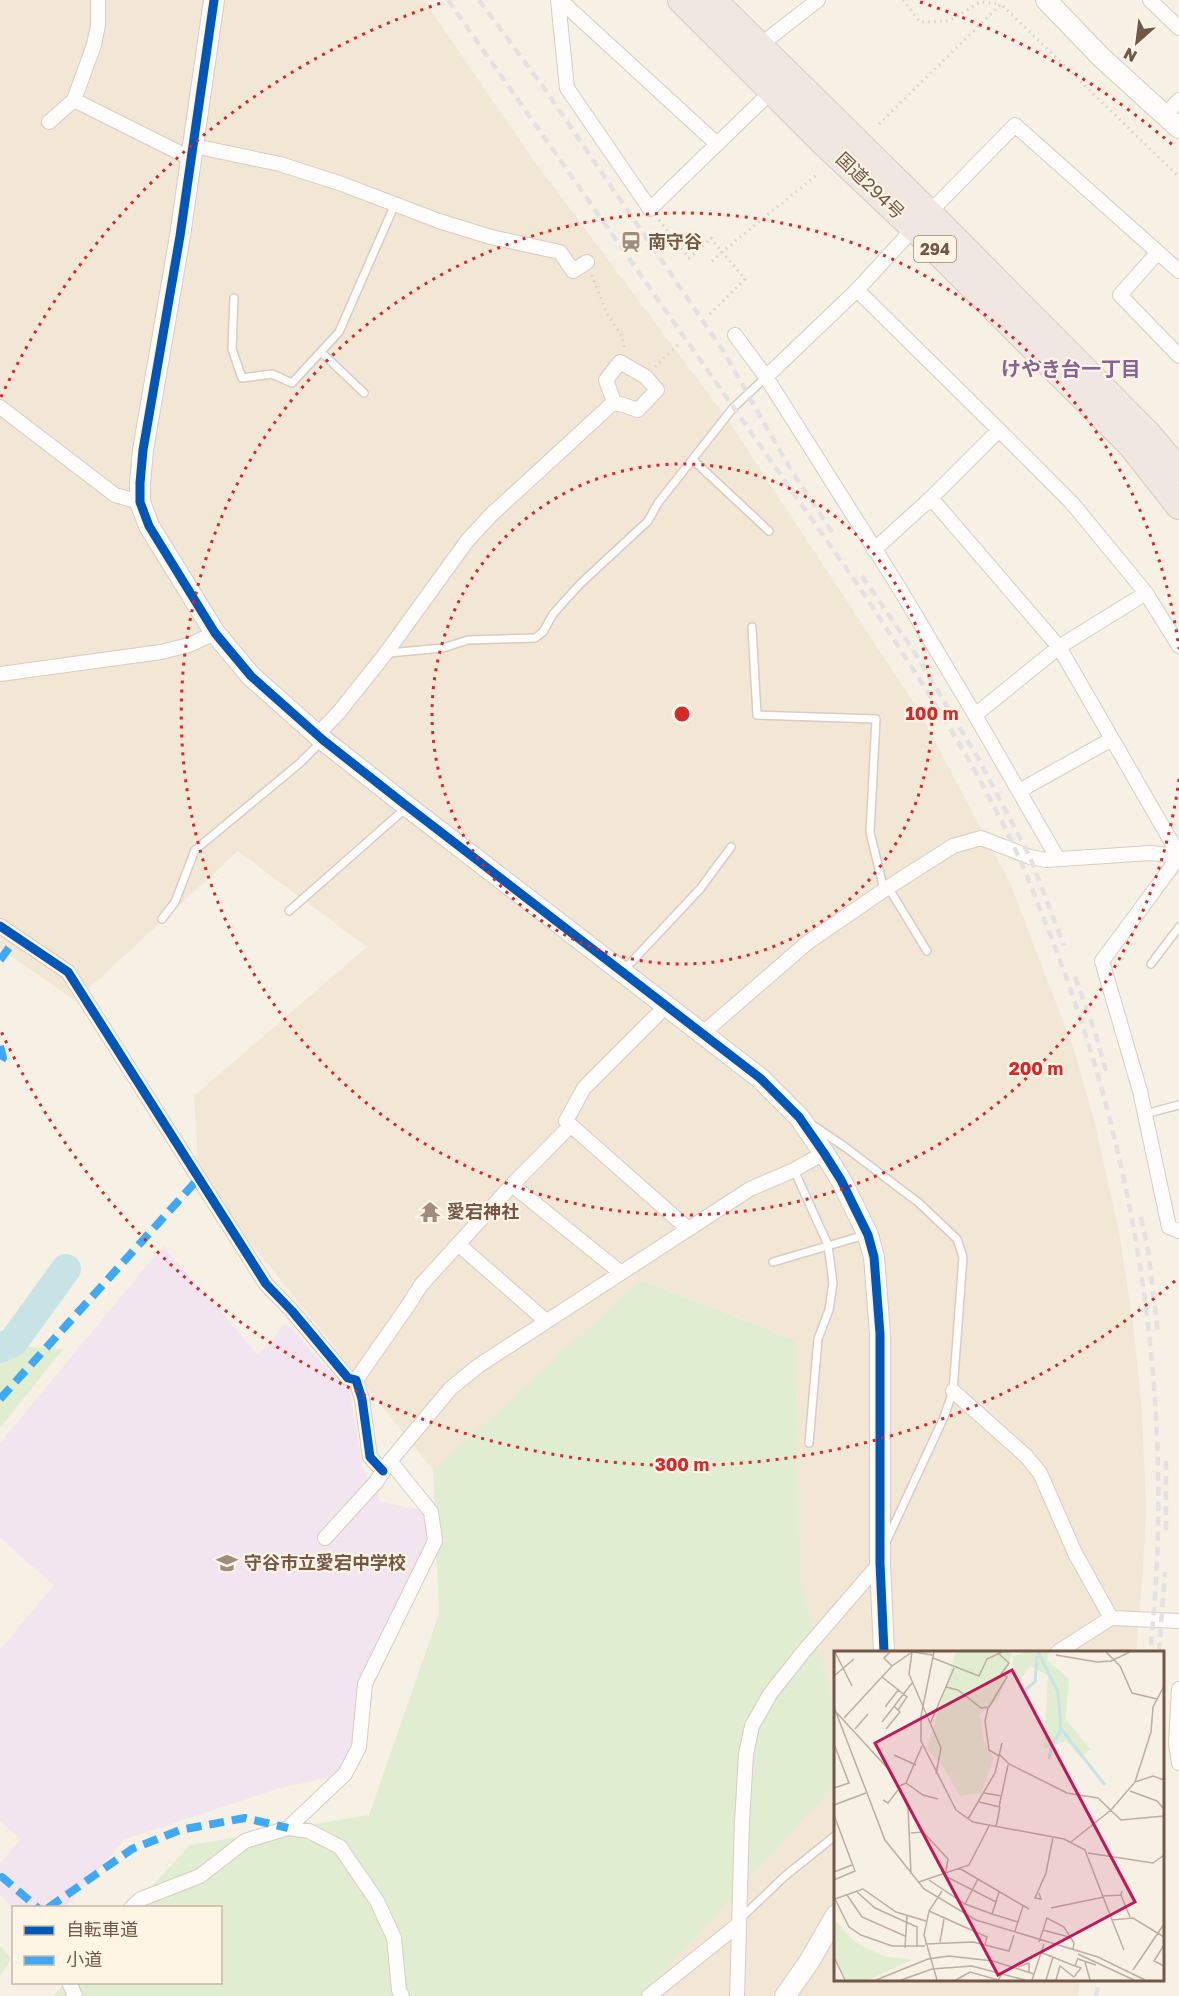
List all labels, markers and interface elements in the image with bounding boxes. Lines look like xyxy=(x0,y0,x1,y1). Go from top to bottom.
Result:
north arrow xyxy=(1107,12,1167,72)
text: N xyxy=(1120,44,1140,67)
street label: 国道294号 xyxy=(832,147,909,223)
station icon: 南守谷 xyxy=(619,230,643,254)
place label: 南守谷 xyxy=(648,230,702,252)
road number: 294 xyxy=(914,236,956,262)
district label: けやき台一丁目 xyxy=(1001,356,1141,380)
text: 100 m xyxy=(906,702,958,724)
centre of rings xyxy=(672,704,692,724)
text: 200 m xyxy=(1009,1057,1063,1079)
temple icon: 愛宕神社 xyxy=(418,1200,442,1224)
place label: 愛宕神社 xyxy=(447,1200,519,1222)
text: 300 m xyxy=(655,1453,709,1475)
school or university icon: 守谷市立愛宕中学校 xyxy=(215,1551,239,1575)
place label: 守谷市立愛宕中学校 xyxy=(244,1551,406,1573)
inset map xyxy=(834,1651,1164,1981)
legend xyxy=(12,1906,222,1984)
text: 自転車道 xyxy=(66,1918,138,1940)
text: 小道 xyxy=(66,1948,102,1970)

